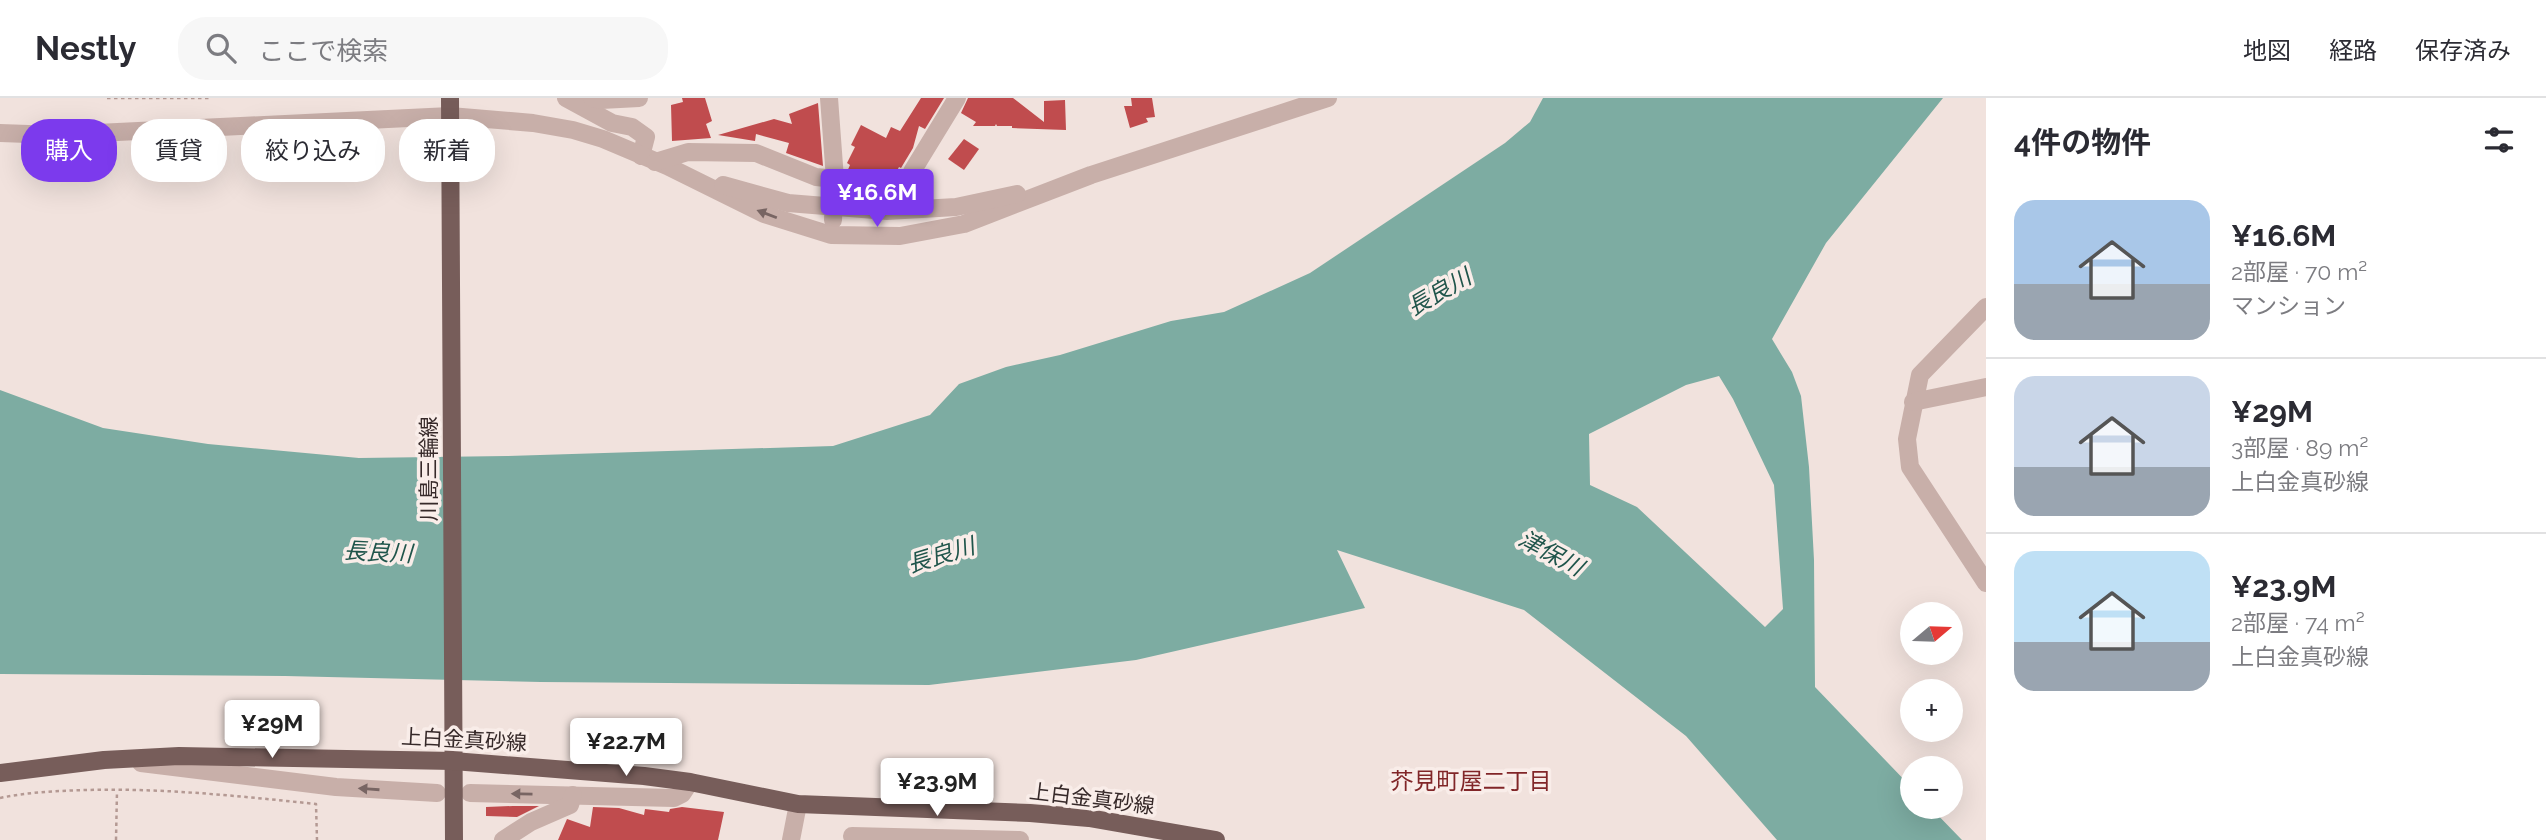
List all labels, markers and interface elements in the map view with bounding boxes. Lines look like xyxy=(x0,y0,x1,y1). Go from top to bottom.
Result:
search box xyxy=(178,17,668,80)
text: Nestly xyxy=(35,29,136,68)
icon: search xyxy=(202,29,240,67)
text: ここで検索 xyxy=(258,36,388,66)
text: 地図 xyxy=(2243,36,2291,65)
text: 経路 xyxy=(2329,36,2377,65)
text: 保存済み xyxy=(2415,36,2511,65)
chip: 購入 xyxy=(21,119,117,182)
chip: 賃貸 xyxy=(131,119,227,182)
chip: 絞り込み xyxy=(241,119,385,182)
chip: 新着 xyxy=(399,119,495,182)
icon: filters xyxy=(2480,121,2518,159)
text: 4件の物件 xyxy=(2014,125,2151,160)
pin: ¥16.6M xyxy=(820,170,934,229)
text: ¥16.6M xyxy=(837,178,917,205)
one-way arrow xyxy=(756,209,777,220)
text: ¥16.6M xyxy=(2231,218,2336,253)
icon: home xyxy=(2070,228,2154,312)
text: 2部屋 · 70 m² xyxy=(2231,258,2367,285)
water label: 長良川 xyxy=(1402,261,1478,321)
text: マンション xyxy=(2231,292,2346,319)
text: ¥29M xyxy=(2231,394,2313,429)
icon: home xyxy=(2070,404,2154,488)
street label: 川島三輪線 xyxy=(416,417,441,522)
text: 3部屋 · 89 m² xyxy=(2231,434,2368,461)
text: 上白金真砂線 xyxy=(2231,468,2369,495)
water label: 津保川 xyxy=(1514,524,1591,582)
water label: 長良川 xyxy=(904,531,981,578)
water label: 長良川 xyxy=(343,536,416,567)
text: ¥23.9M xyxy=(2231,569,2336,604)
icon: home xyxy=(2070,579,2154,663)
north arrow xyxy=(1900,602,1964,665)
map controls xyxy=(1900,602,1963,819)
text: 2部屋 · 74 m² xyxy=(2231,609,2365,636)
text: 上白金真砂線 xyxy=(2231,643,2369,670)
button: + xyxy=(1900,679,1963,742)
pin: ¥29M xyxy=(231,700,313,760)
text: ¥29M xyxy=(241,709,303,736)
pin: ¥22.7M xyxy=(569,718,683,778)
street label: 上白金真砂線 xyxy=(400,724,528,755)
text: ¥22.7M xyxy=(586,727,666,754)
button: − xyxy=(1900,756,1963,819)
pin: ¥23.9M xyxy=(880,758,994,818)
text: ¥23.9M xyxy=(897,767,977,794)
district label: 芥見町屋二丁目 xyxy=(1391,767,1552,794)
street label: 上白金真砂線 xyxy=(1028,778,1156,819)
one-way arrow xyxy=(358,783,380,794)
one-way arrow xyxy=(510,789,532,800)

